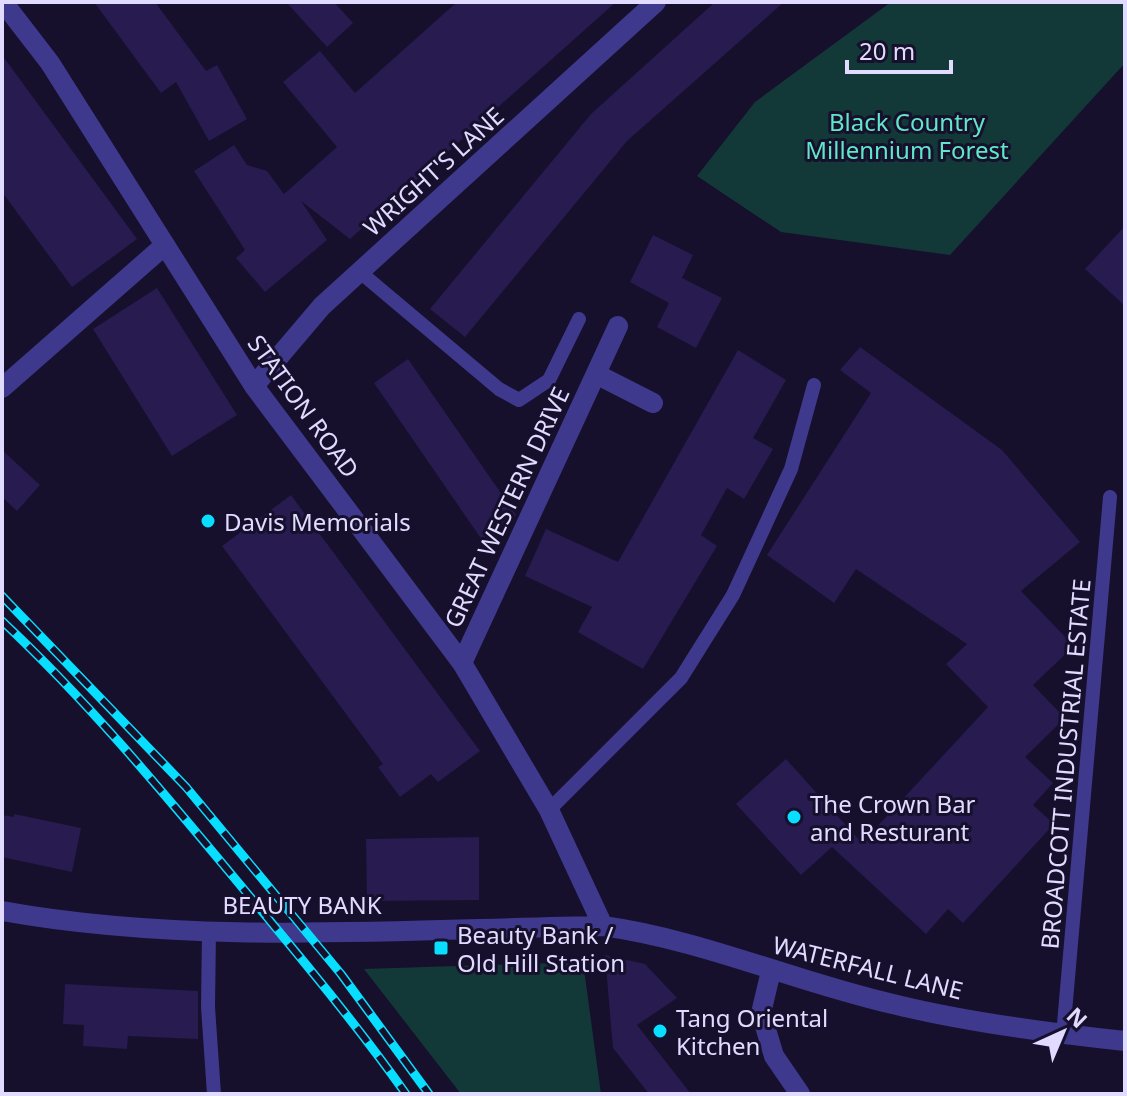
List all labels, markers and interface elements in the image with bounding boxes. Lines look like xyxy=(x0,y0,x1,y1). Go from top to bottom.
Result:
scale bar xyxy=(847,24,951,74)
text: 20 m xyxy=(859,34,915,67)
street label: WRIGHT'S LANE xyxy=(356,99,510,243)
park label: Black Country Millennium Forest xyxy=(805,105,1009,166)
street label: STATION ROAD xyxy=(241,328,367,484)
street label: GREAT WESTERN DRIVE xyxy=(436,381,576,633)
place label: Davis Memorials xyxy=(224,505,411,538)
marker: Davis Memorials xyxy=(199,512,217,530)
street label: BROADCOTT INDUSTRIAL ESTATE xyxy=(1032,578,1098,950)
place label: The Crown Bar and Resturant xyxy=(810,787,976,848)
marker: The Crown Bar and Resturant xyxy=(785,808,803,826)
street label: BEAUTY BANK xyxy=(222,888,382,921)
place label: Beauty Bank / Old Hill Station xyxy=(457,918,625,979)
street label: WATERFALL LANE xyxy=(769,927,967,1007)
marker: Beauty Bank / Old Hill Station xyxy=(432,939,450,957)
north arrow xyxy=(1023,992,1103,1072)
text: N xyxy=(1061,1000,1094,1034)
place label: Tang Oriental Kitchen xyxy=(676,1001,828,1062)
marker: Tang Oriental Kitchen xyxy=(651,1022,669,1040)

